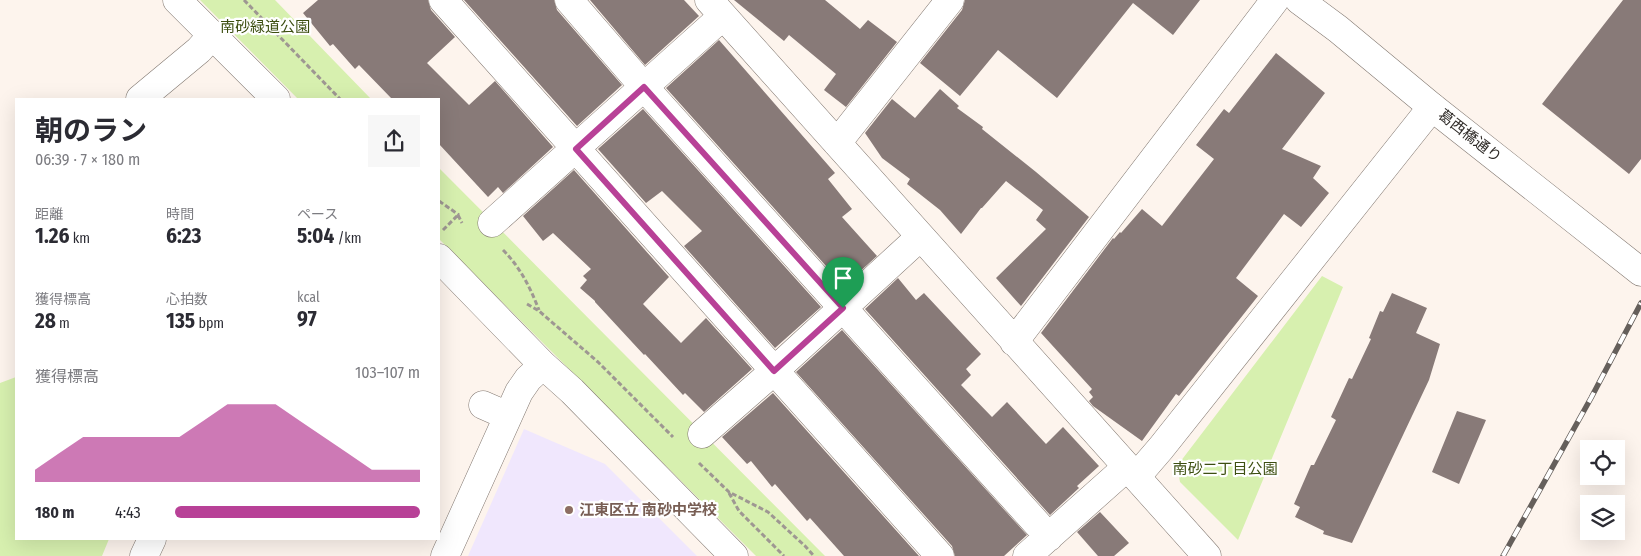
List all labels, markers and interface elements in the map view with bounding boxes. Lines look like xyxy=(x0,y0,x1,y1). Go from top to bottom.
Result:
park label: 南砂緑道公園 xyxy=(220,18,310,36)
street label: 葛西橋通り xyxy=(1435,106,1505,166)
text: 朝のラン xyxy=(35,114,147,147)
button: share xyxy=(368,115,420,167)
text: 06:39 · 7 × 180 m xyxy=(35,150,140,169)
text: 距離 xyxy=(35,206,63,223)
text: 時間 xyxy=(166,206,194,223)
text: ペース xyxy=(297,206,338,223)
text: 1.26 xyxy=(35,223,69,249)
text: 6:23 xyxy=(166,223,201,249)
text: 5:04 xyxy=(297,223,334,249)
text: km xyxy=(69,230,90,247)
text: /km xyxy=(334,230,362,247)
pin xyxy=(822,257,864,308)
icon: arrive xyxy=(829,264,857,292)
text: kcal xyxy=(297,289,320,306)
text: 獲得標高 xyxy=(35,291,91,308)
text: 心拍数 xyxy=(166,291,208,308)
text: 97 xyxy=(297,306,317,332)
text: 28 xyxy=(35,308,56,334)
text: 135 xyxy=(166,308,195,334)
text: m xyxy=(56,315,70,332)
text: bpm xyxy=(195,315,224,332)
text: 103–107 m xyxy=(355,363,420,382)
text: 獲得標高 xyxy=(35,367,99,386)
map controls xyxy=(1580,440,1625,540)
button: locate xyxy=(1580,440,1625,485)
park label: 南砂二丁目公園 xyxy=(1172,460,1278,478)
button: layers xyxy=(1580,495,1625,540)
place label: 江東区立 南砂中学校 xyxy=(579,501,717,519)
text: 180 m xyxy=(35,503,75,522)
text: 4:43 xyxy=(115,503,141,522)
marker: 江東区立 南砂中学校 xyxy=(563,504,575,516)

